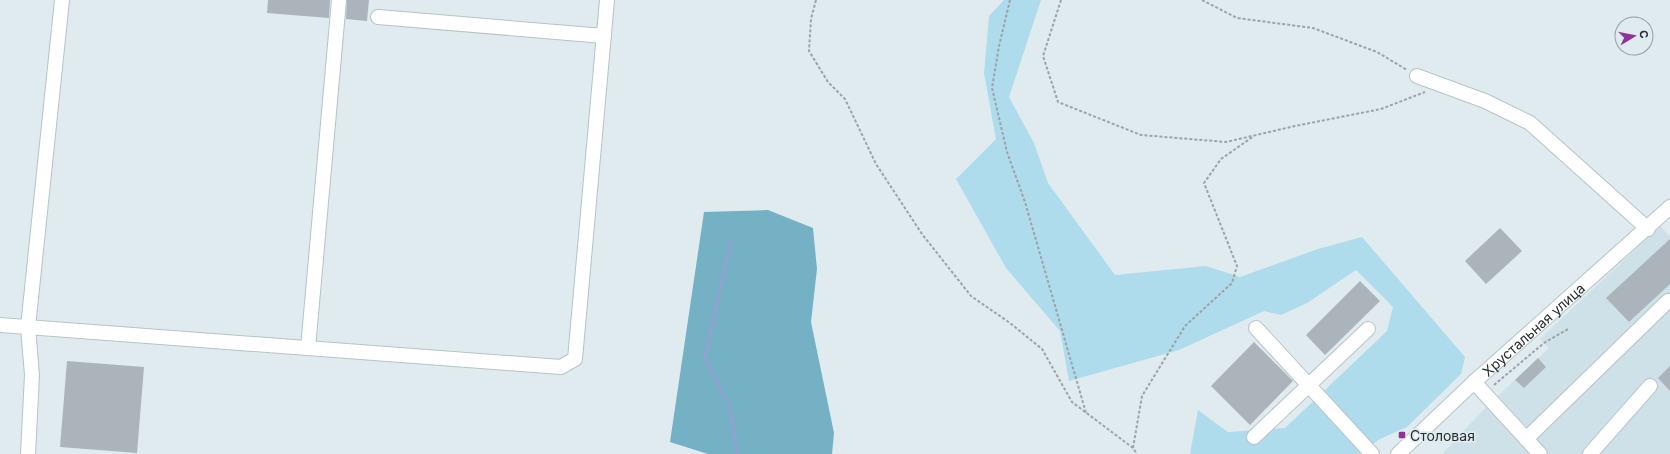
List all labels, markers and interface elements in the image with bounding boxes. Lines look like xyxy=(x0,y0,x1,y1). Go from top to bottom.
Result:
north arrow xyxy=(1614,16,1654,56)
text: С xyxy=(1636,29,1651,39)
street label: Хрустальная улица xyxy=(1478,279,1588,379)
place label: Столовая xyxy=(1410,427,1475,444)
marker: Столовая xyxy=(1397,430,1407,440)

